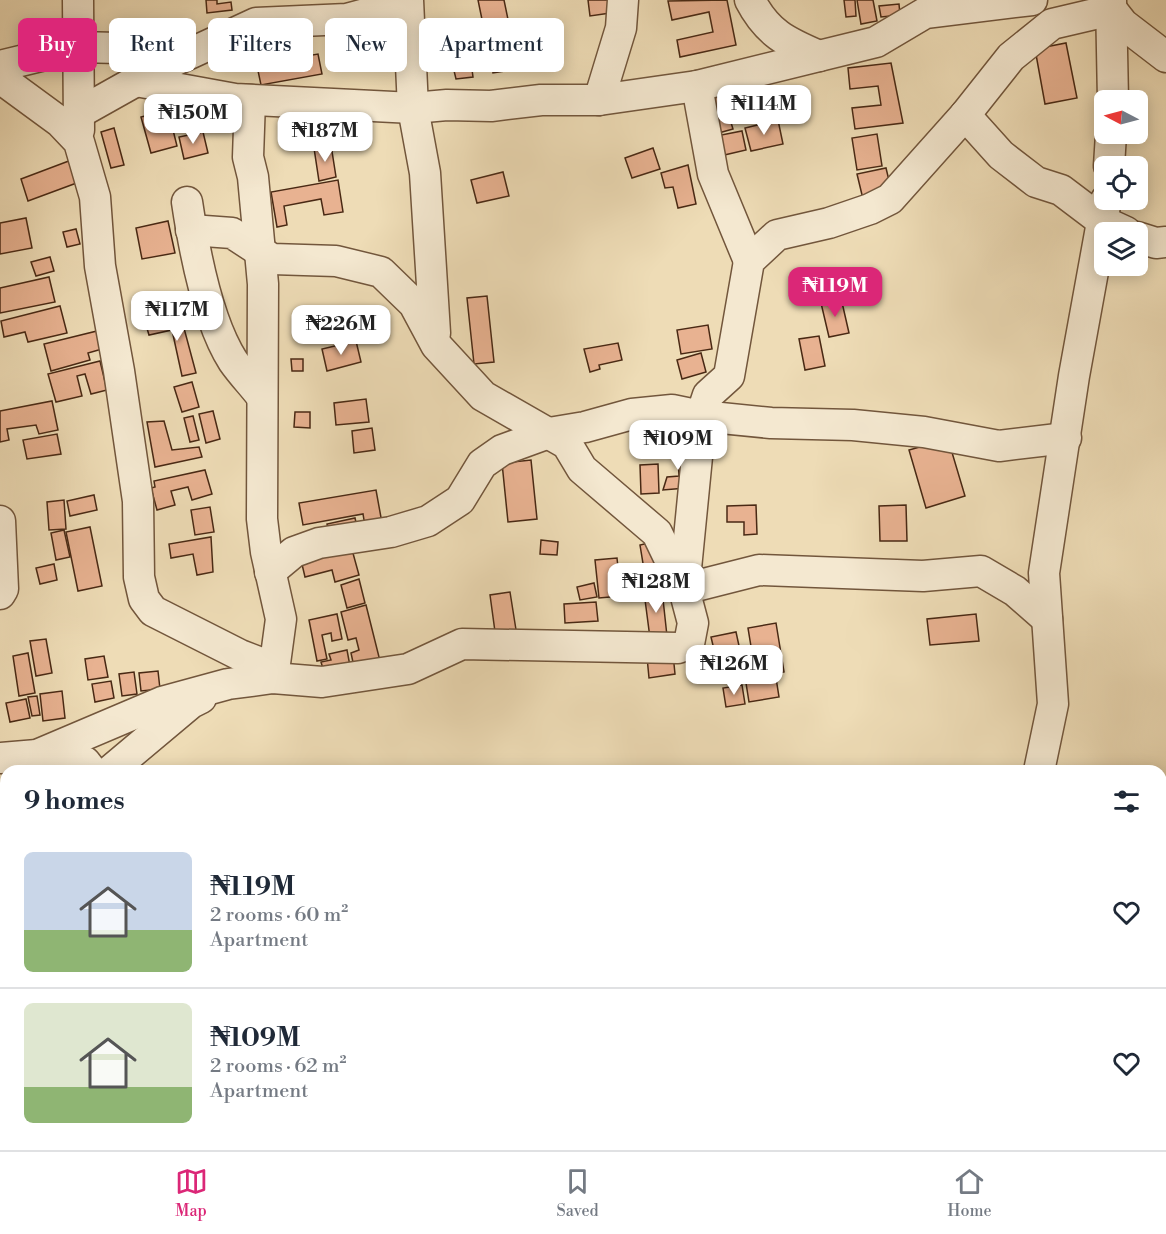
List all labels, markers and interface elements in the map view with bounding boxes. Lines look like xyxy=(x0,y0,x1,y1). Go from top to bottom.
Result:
chip: Buy xyxy=(18,18,97,72)
chip: Rent xyxy=(109,18,196,72)
chip: Filters xyxy=(208,18,313,72)
chip: New xyxy=(325,18,407,72)
chip: Apartment xyxy=(419,18,564,72)
pin: ₦114M xyxy=(722,85,806,136)
north arrow xyxy=(1094,90,1148,144)
map controls xyxy=(1094,90,1148,276)
text: ₦114M xyxy=(731,92,797,117)
pin: ₦150M xyxy=(151,94,235,145)
text: ₦150M xyxy=(158,101,228,126)
pin: ₦187M xyxy=(283,112,367,163)
text: ₦187M xyxy=(292,119,358,144)
button: locate xyxy=(1094,156,1148,210)
button: layers xyxy=(1094,222,1148,276)
pin: ₦119M xyxy=(793,267,877,318)
text: ₦119M xyxy=(802,274,868,299)
pin: ₦117M xyxy=(135,291,219,342)
text: ₦117M xyxy=(145,298,209,323)
pin: ₦226M xyxy=(299,305,383,356)
text: ₦226M xyxy=(306,312,377,337)
pin: ₦109M xyxy=(636,420,720,471)
text: ₦109M xyxy=(643,427,713,452)
pin: ₦128M xyxy=(614,563,698,614)
text: ₦128M xyxy=(622,570,690,595)
pin: ₦126M xyxy=(692,645,776,696)
text: ₦126M xyxy=(700,652,768,677)
text: 9 homes xyxy=(24,785,125,817)
icon: filters xyxy=(1110,785,1143,818)
text: ₦119M xyxy=(210,871,295,903)
icon: home xyxy=(72,876,144,948)
icon: heart xyxy=(1110,896,1143,929)
text: 2 rooms · 60 m² xyxy=(210,903,348,928)
text: Apartment xyxy=(210,928,308,953)
text: ₦109M xyxy=(210,1022,300,1054)
icon: home xyxy=(72,1027,144,1099)
icon: heart xyxy=(1110,1047,1143,1080)
text: 2 rooms · 62 m² xyxy=(210,1054,346,1079)
text: Apartment xyxy=(210,1079,308,1104)
tab: Map xyxy=(175,1165,208,1221)
tab: Saved xyxy=(557,1165,599,1221)
tab: Home xyxy=(948,1165,991,1221)

